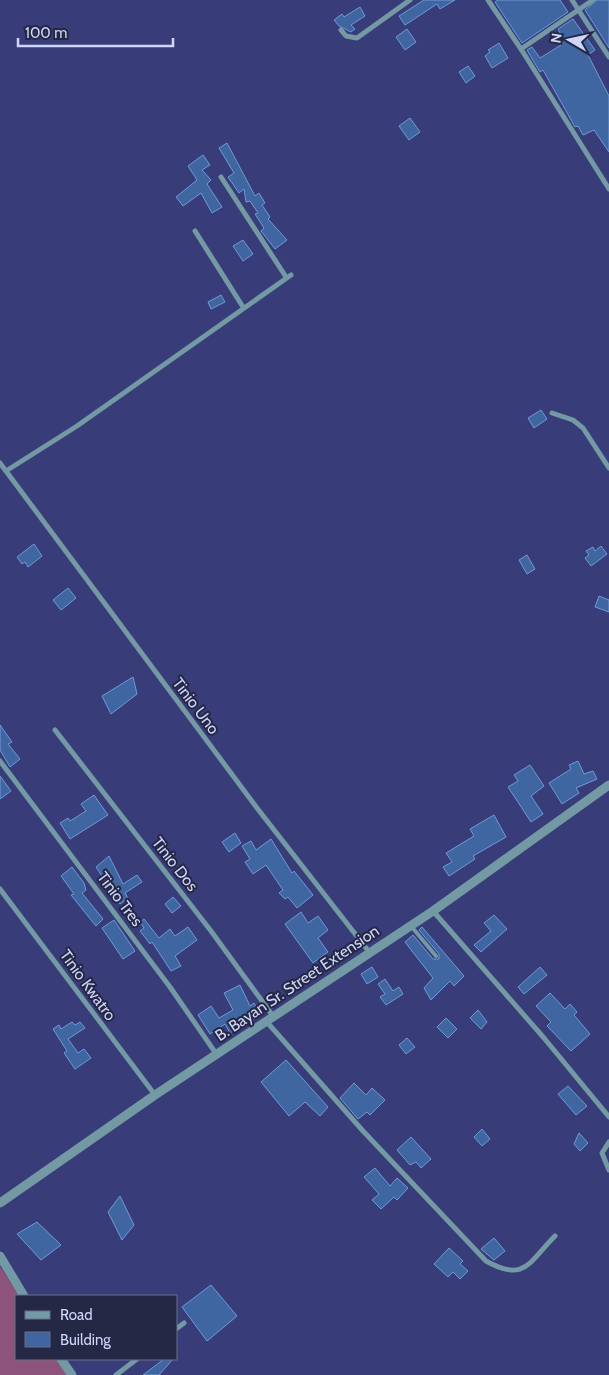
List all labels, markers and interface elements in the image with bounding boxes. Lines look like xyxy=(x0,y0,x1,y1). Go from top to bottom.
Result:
scale bar xyxy=(18,15,172,47)
north arrow xyxy=(544,15,594,65)
text: 100 m xyxy=(25,24,67,42)
text: N xyxy=(546,32,566,44)
street label: Tinio Uno xyxy=(169,674,223,738)
street label: Tinio Dos xyxy=(148,833,202,895)
street label: Tinio Tres xyxy=(93,868,147,930)
street label: B. Bayan Sr. Street Extension xyxy=(211,921,383,1045)
street label: Tinio Kwatro xyxy=(56,946,120,1024)
legend xyxy=(15,1295,178,1360)
text: Road xyxy=(60,1306,93,1324)
text: Building xyxy=(60,1331,111,1349)

